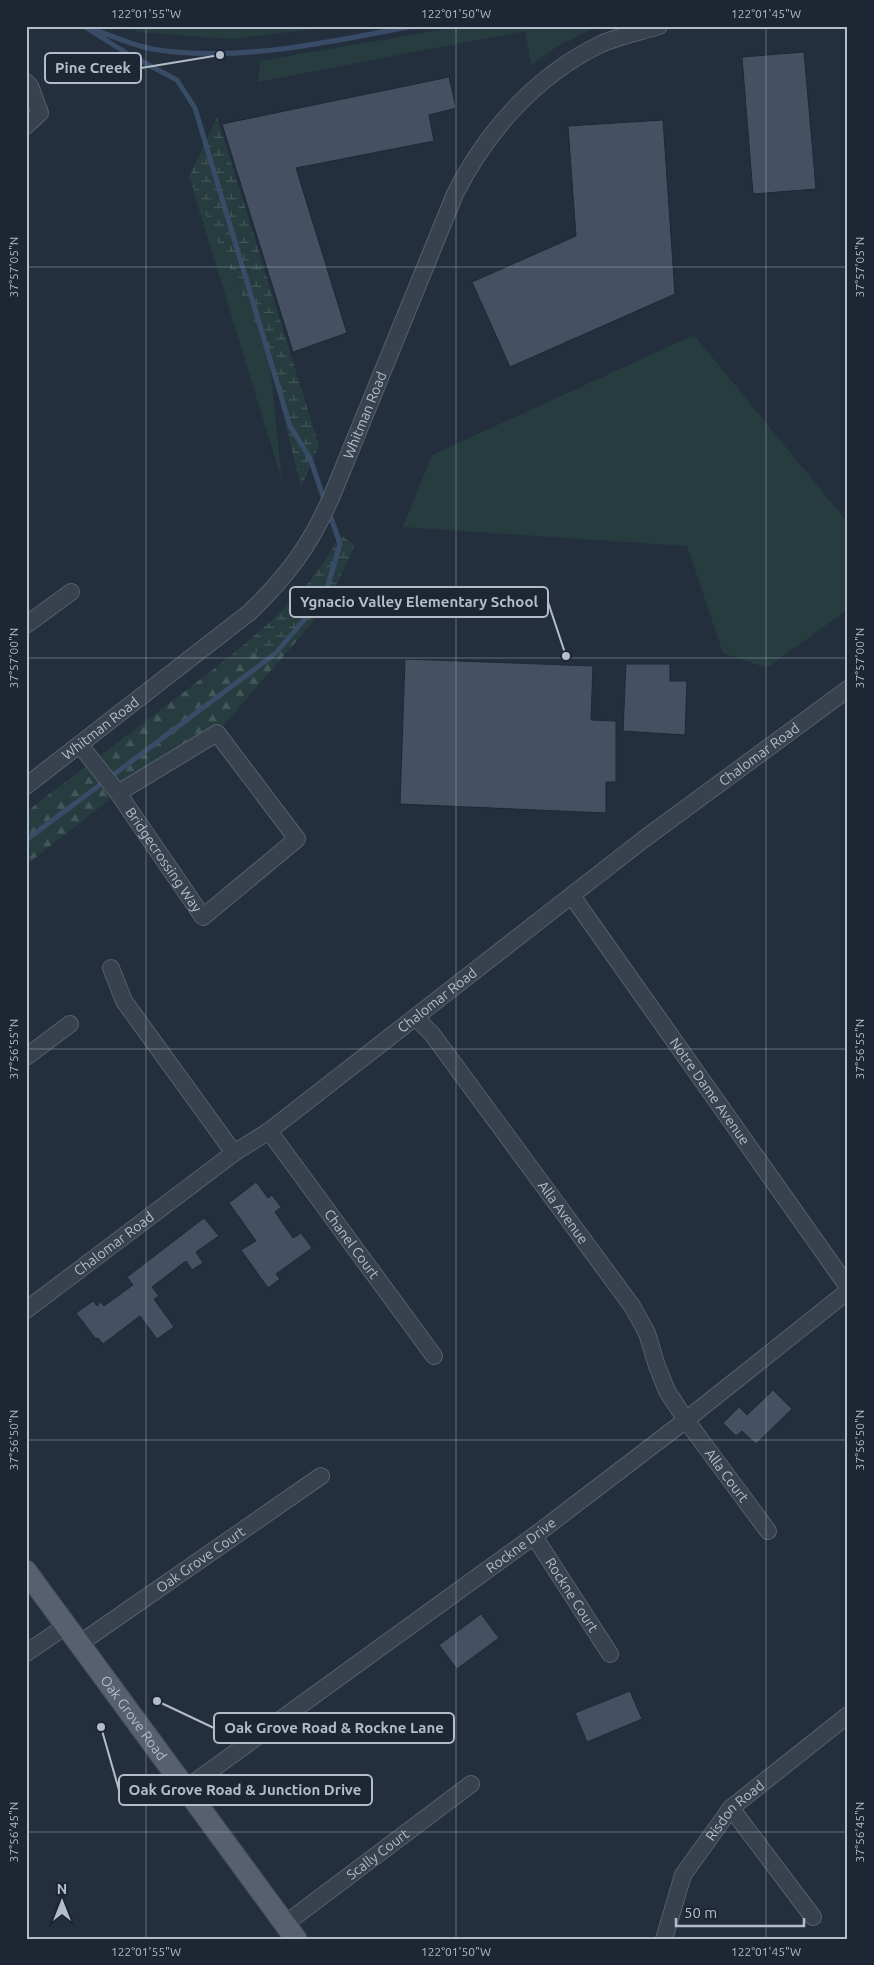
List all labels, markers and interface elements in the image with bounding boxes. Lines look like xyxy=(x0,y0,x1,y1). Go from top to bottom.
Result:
text: 122°01'55"W xyxy=(111,7,181,20)
text: 122°01'50"W xyxy=(421,7,491,20)
text: 122°01'45"W xyxy=(731,7,801,20)
callout: Pine Creek xyxy=(45,53,141,83)
text: Pine Creek xyxy=(55,59,132,76)
text: 37°57'05"N xyxy=(7,237,20,297)
text: 37°57'05"N xyxy=(853,237,866,297)
street label: Whitman Road xyxy=(340,369,390,461)
callout: Ygnacio Valley Elementary School xyxy=(290,587,548,617)
text: Ygnacio Valley Elementary School xyxy=(300,593,538,610)
text: 37°57'00"N xyxy=(7,628,20,688)
text: 37°57'00"N xyxy=(853,628,866,688)
street label: Whitman Road xyxy=(59,694,142,763)
street label: Chalomar Road xyxy=(716,720,802,789)
street label: Bridgecrossing Way xyxy=(122,804,205,915)
street label: Chalomar Road xyxy=(394,964,480,1036)
text: 37°56'55"N xyxy=(7,1019,20,1079)
text: 37°56'55"N xyxy=(853,1019,866,1079)
street label: Notre Dame Avenue xyxy=(667,1035,753,1148)
street label: Alla Avenue xyxy=(535,1178,592,1247)
street label: Chanel Court xyxy=(321,1206,383,1282)
street label: Chalomar Road xyxy=(71,1208,157,1279)
text: 37°56'50"N xyxy=(7,1410,20,1470)
text: 37°56'50"N xyxy=(853,1410,866,1470)
street label: Alla Court xyxy=(702,1445,752,1506)
street label: Rockne Drive xyxy=(483,1514,559,1576)
street label: Oak Grove Court xyxy=(153,1523,248,1596)
street label: Rockne Court xyxy=(542,1555,602,1635)
street label: Oak Grove Road xyxy=(97,1672,170,1763)
callout: Oak Grove Road & Rockne Lane xyxy=(214,1713,454,1743)
text: Oak Grove Road & Rockne Lane xyxy=(224,1719,444,1736)
callout: Oak Grove Road & Junction Drive xyxy=(119,1775,372,1805)
street label: Risdon Road xyxy=(702,1777,767,1844)
text: Oak Grove Road & Junction Drive xyxy=(129,1781,361,1798)
text: 37°56'45"N xyxy=(7,1802,20,1862)
text: 37°56'45"N xyxy=(853,1802,866,1862)
street label: Scally Court xyxy=(343,1825,412,1883)
north arrow xyxy=(38,1878,88,1928)
text: N xyxy=(57,1881,67,1897)
scale bar xyxy=(676,1895,804,1927)
text: 50 m xyxy=(684,1904,717,1921)
text: 122°01'55"W xyxy=(111,1945,181,1958)
text: 122°01'50"W xyxy=(421,1945,491,1958)
text: 122°01'45"W xyxy=(731,1945,801,1958)

